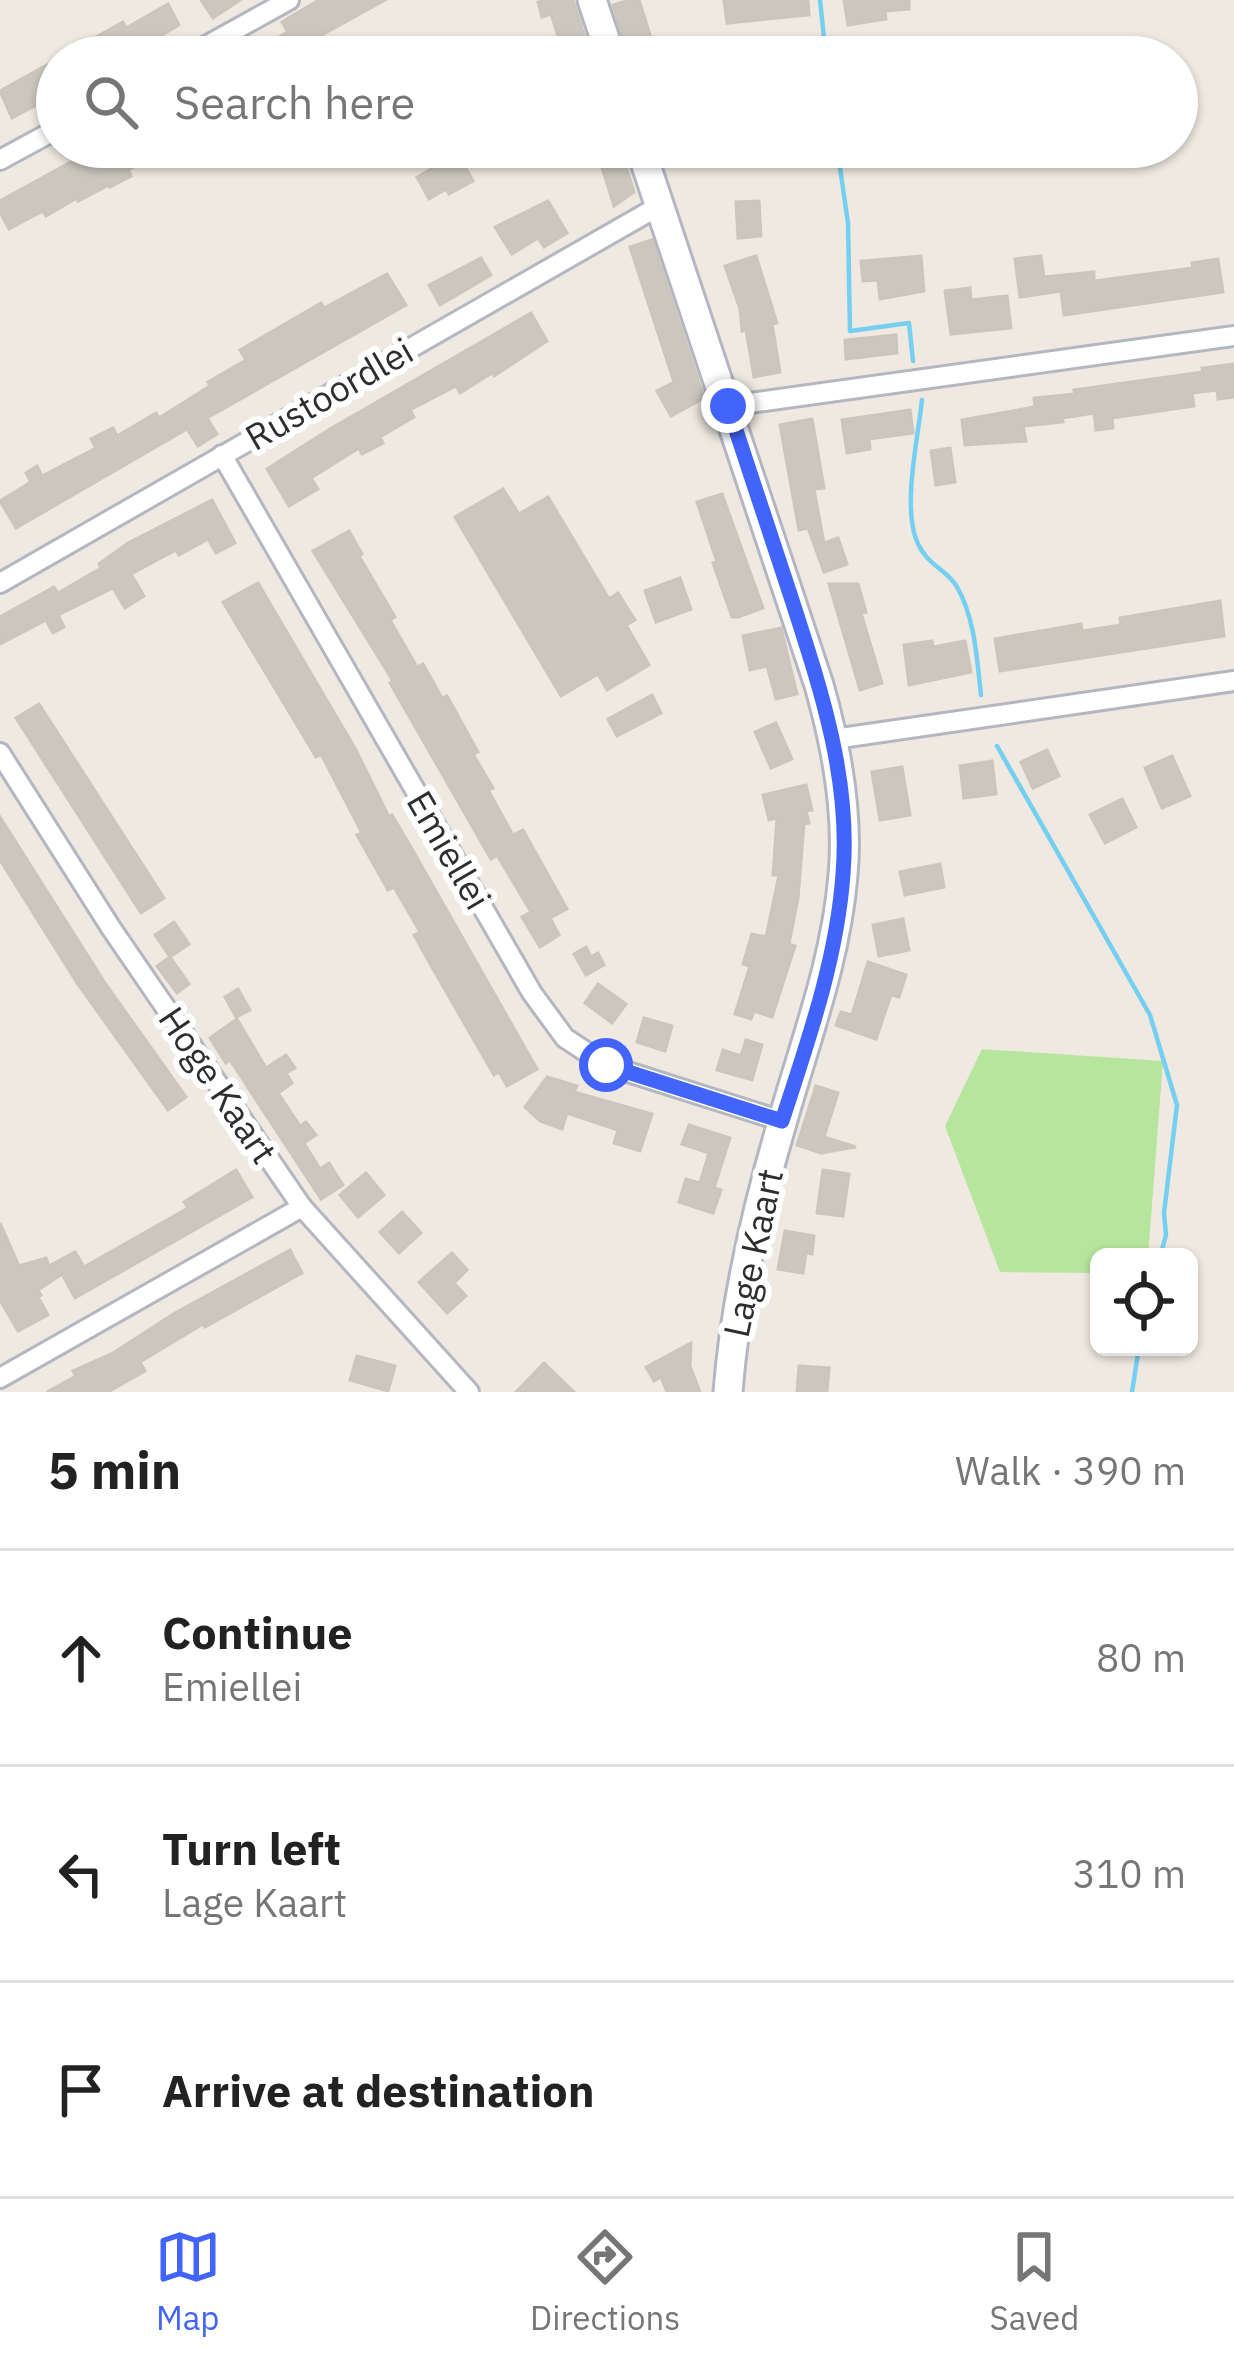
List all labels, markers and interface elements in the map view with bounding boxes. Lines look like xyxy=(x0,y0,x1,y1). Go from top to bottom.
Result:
search box xyxy=(36,36,1198,168)
icon: search xyxy=(78,69,144,135)
text: Search here xyxy=(174,73,415,131)
street label: Rustoordlei xyxy=(236,327,421,460)
route end xyxy=(701,379,755,433)
street label: Emiellei xyxy=(397,782,502,918)
street label: Hoge Kaart xyxy=(149,997,288,1172)
route start xyxy=(579,1038,633,1092)
street label: Lage Kaart xyxy=(712,1164,793,1341)
map controls xyxy=(1090,1248,1198,1356)
button: locate xyxy=(1090,1248,1198,1356)
text: 5 min xyxy=(48,1437,181,1503)
text: Walk · 390 m xyxy=(955,1445,1186,1496)
text: Continue xyxy=(162,1603,353,1661)
icon: ahead xyxy=(48,1625,114,1691)
text: 80 m xyxy=(1096,1632,1186,1683)
text: Emiellei xyxy=(162,1661,302,1712)
text: Turn left xyxy=(162,1819,341,1877)
icon: left xyxy=(48,1841,114,1907)
text: 310 m xyxy=(1073,1848,1186,1899)
text: Lage Kaart xyxy=(162,1877,347,1928)
icon: arrive xyxy=(48,2057,114,2123)
text: Arrive at destination xyxy=(162,2061,595,2119)
tab: Map xyxy=(155,2224,221,2339)
tab: Directions xyxy=(530,2224,680,2339)
tab: Saved xyxy=(990,2224,1079,2339)

